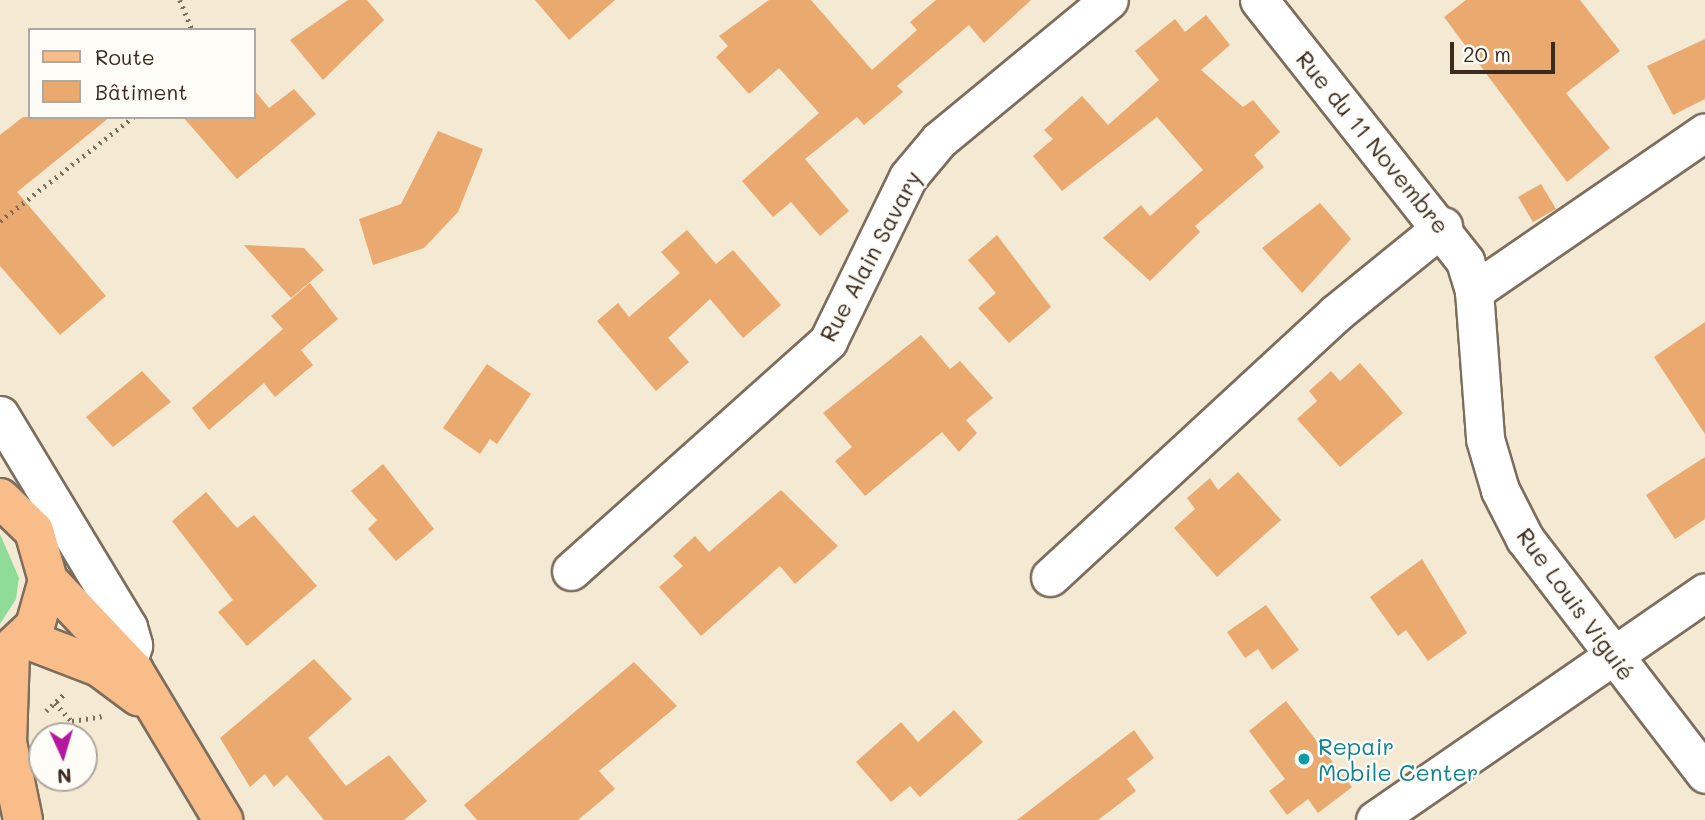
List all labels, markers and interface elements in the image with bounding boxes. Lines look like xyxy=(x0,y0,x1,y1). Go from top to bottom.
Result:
legend xyxy=(28,28,256,119)
scale bar xyxy=(1453,28,1558,72)
text: 20 m xyxy=(1463,40,1511,67)
text: Route xyxy=(95,43,155,70)
street label: Rue du 11 Novembre xyxy=(1291,45,1455,239)
text: Bâtiment xyxy=(95,78,187,105)
street label: Rue Alain Savary xyxy=(813,166,927,346)
street label: Rue Louis Viguié xyxy=(1511,522,1641,686)
north arrow xyxy=(28,722,98,792)
place label: Repair Mobile Center xyxy=(1318,732,1478,786)
marker: Repair Mobile Center xyxy=(1296,751,1312,767)
text: N xyxy=(56,763,72,789)

